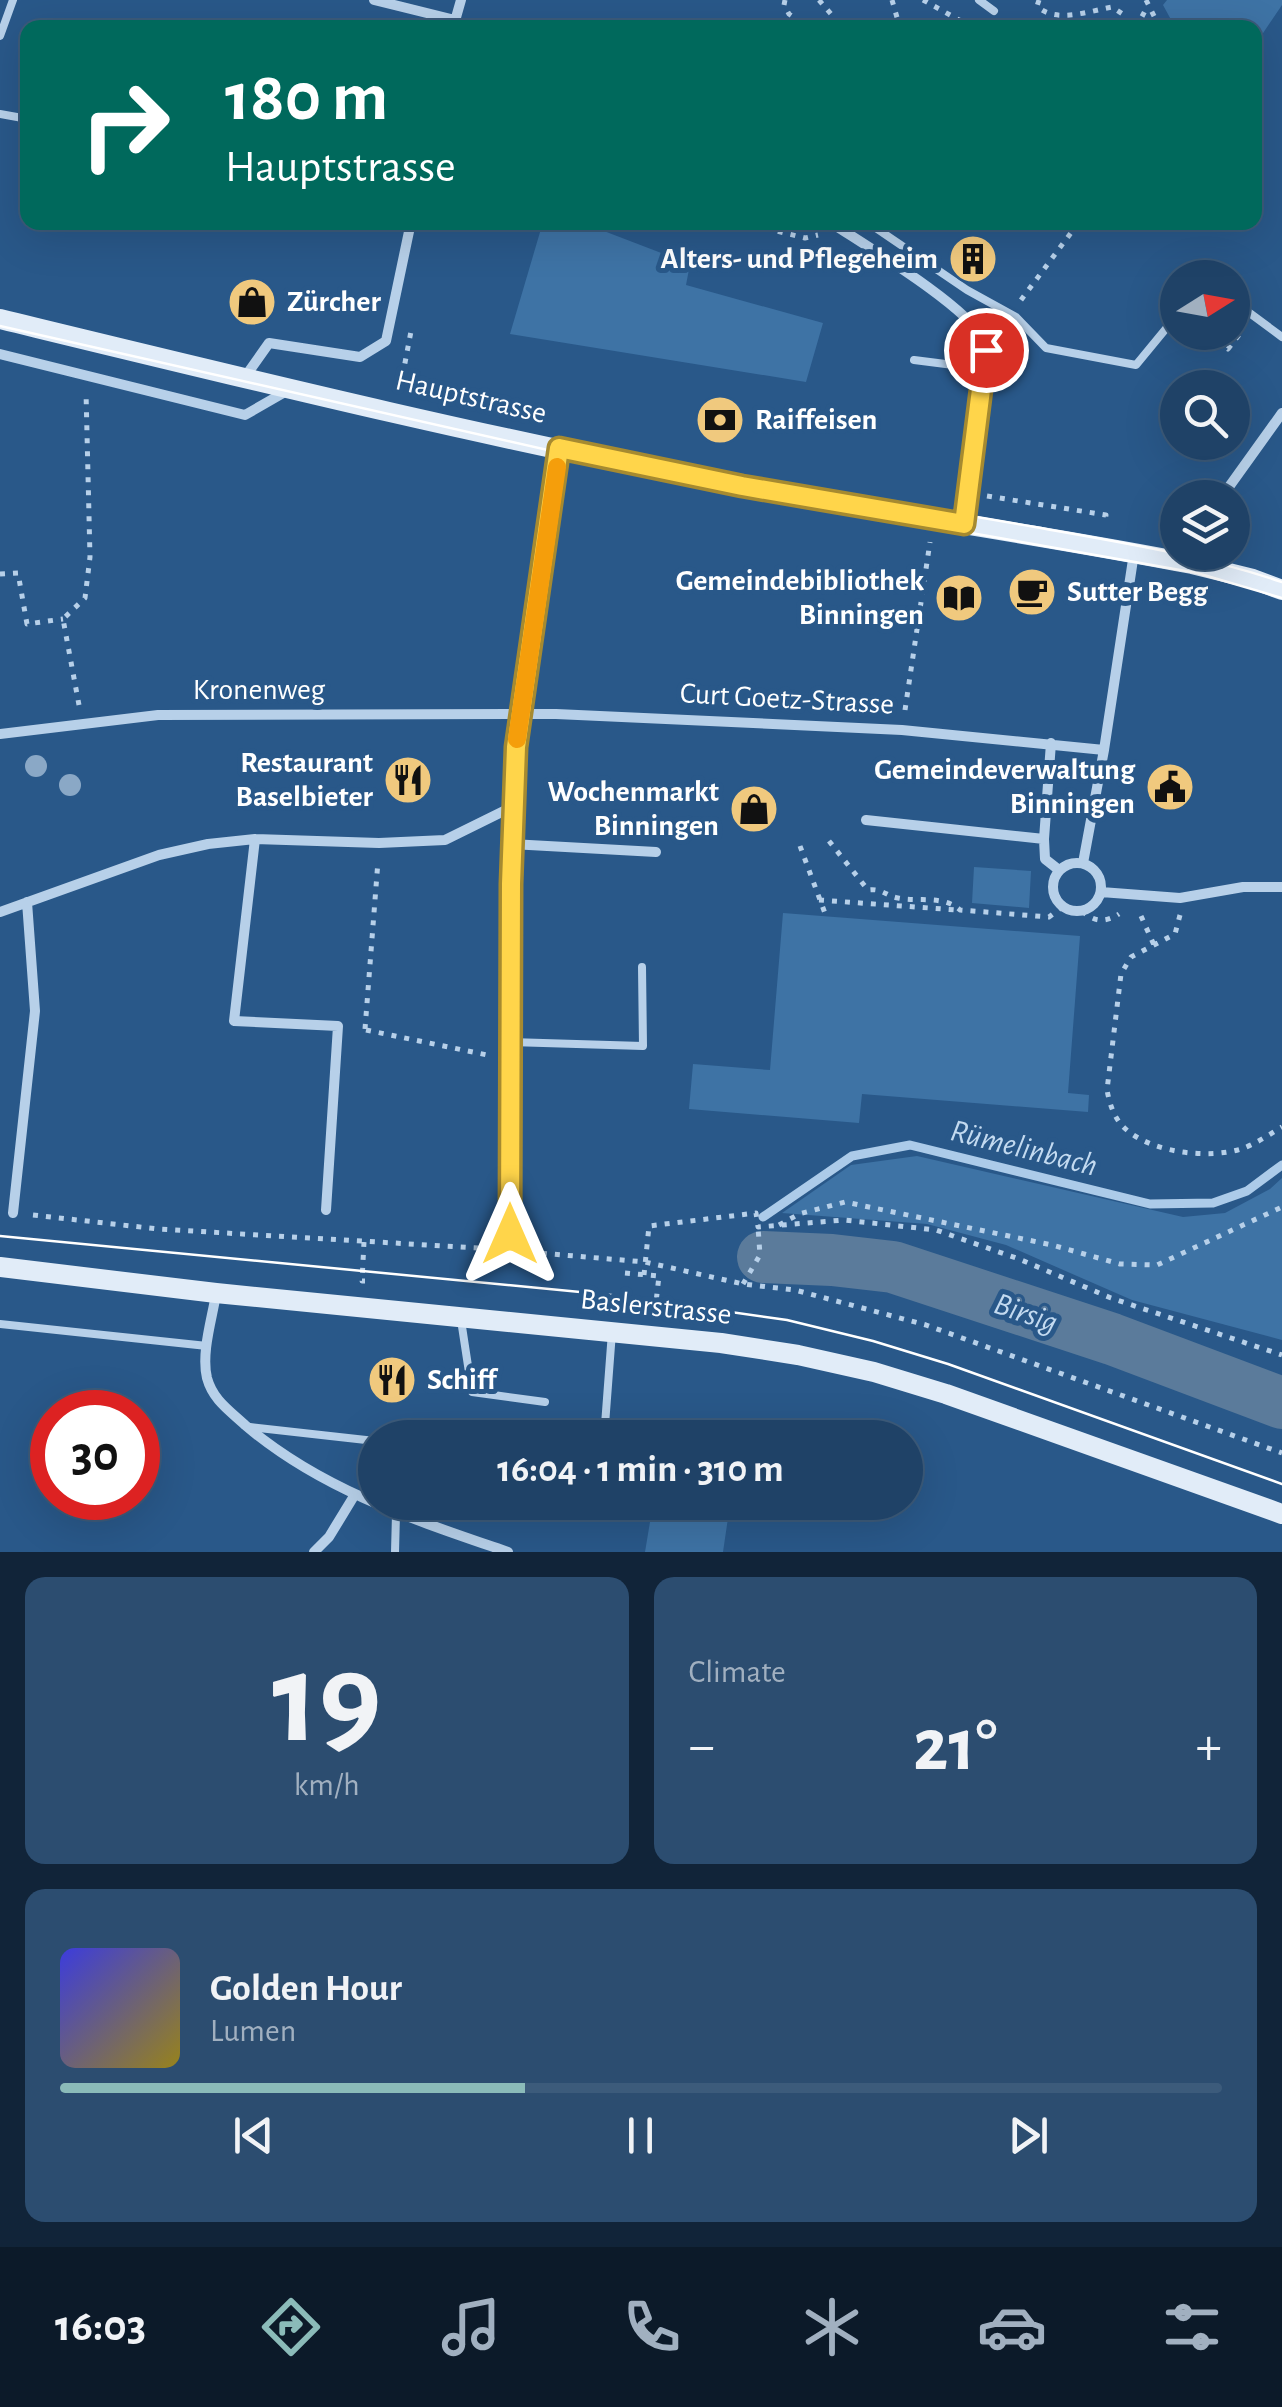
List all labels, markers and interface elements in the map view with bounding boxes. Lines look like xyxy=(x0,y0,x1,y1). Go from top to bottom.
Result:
icon: right xyxy=(60,60,190,190)
text: 180 m xyxy=(225,63,388,133)
text: Hauptstrasse xyxy=(225,145,456,190)
building icon: Alters- und Pflegeheim xyxy=(947,233,999,285)
place label: Alters- und Pflegeheim xyxy=(661,244,938,274)
north arrow xyxy=(1160,260,1250,350)
map controls xyxy=(1160,260,1250,570)
shop icon: Zürcher xyxy=(226,276,278,328)
place label: Zürcher xyxy=(287,287,382,317)
pin xyxy=(944,308,1029,393)
icon: arrive xyxy=(959,323,1014,378)
street label: Hauptstrasse xyxy=(393,365,549,429)
button: search xyxy=(1160,370,1250,460)
bank icon: Raiffeisen xyxy=(694,394,746,446)
place label: Raiffeisen xyxy=(755,405,877,435)
button: layers xyxy=(1160,480,1250,570)
place label: Gemeindebibliothek Binningen xyxy=(676,566,924,630)
cafe icon: Sutter Begg xyxy=(1006,566,1058,618)
library icon: Gemeindebibliothek Binningen xyxy=(933,572,985,624)
place label: Sutter Begg xyxy=(1067,577,1209,607)
street label: Kronenweg xyxy=(193,675,326,705)
street label: Curt Goetz-Strasse xyxy=(679,678,895,720)
place label: Restaurant Baselbieter xyxy=(236,748,374,812)
restaurant icon: Restaurant Baselbieter xyxy=(382,754,434,806)
place label: Gemeindeverwaltung Binningen xyxy=(874,755,1136,819)
public building icon: Gemeindeverwaltung Binningen xyxy=(1144,761,1196,813)
place label: Wochenmarkt Binningen xyxy=(548,777,719,841)
shop icon: Wochenmarkt Binningen xyxy=(728,783,780,835)
water label: Rümelinbach xyxy=(947,1114,1101,1182)
position arrow xyxy=(458,1182,562,1286)
street label: Baslerstrasse xyxy=(579,1284,733,1330)
water label: Birsig xyxy=(990,1287,1062,1339)
restaurant icon: Schiff xyxy=(366,1354,418,1406)
place label: Schiff xyxy=(427,1365,498,1395)
speed limit sign: 30 xyxy=(30,1390,160,1520)
text: 16:04 · 1 min · 310 m xyxy=(497,1451,784,1489)
text: 19 xyxy=(272,1636,382,1766)
text: Climate xyxy=(689,1656,786,1688)
text: 21° xyxy=(913,1709,997,1784)
text: − xyxy=(689,1719,715,1774)
text: + xyxy=(1196,1719,1222,1774)
text: km/h xyxy=(294,1769,360,1801)
text: Golden Hour xyxy=(210,1970,402,2008)
text: Lumen xyxy=(210,2015,296,2047)
icon: previous xyxy=(226,2108,281,2163)
icon: pause xyxy=(613,2108,668,2163)
icon: next xyxy=(1001,2108,1056,2163)
icon: directions xyxy=(256,2292,326,2362)
icon: music xyxy=(436,2292,506,2362)
icon: phone xyxy=(617,2292,687,2362)
icon: climate xyxy=(797,2292,867,2362)
icon: car xyxy=(977,2292,1047,2362)
icon: filters xyxy=(1157,2292,1227,2362)
text: 16:03 xyxy=(55,2304,146,2349)

